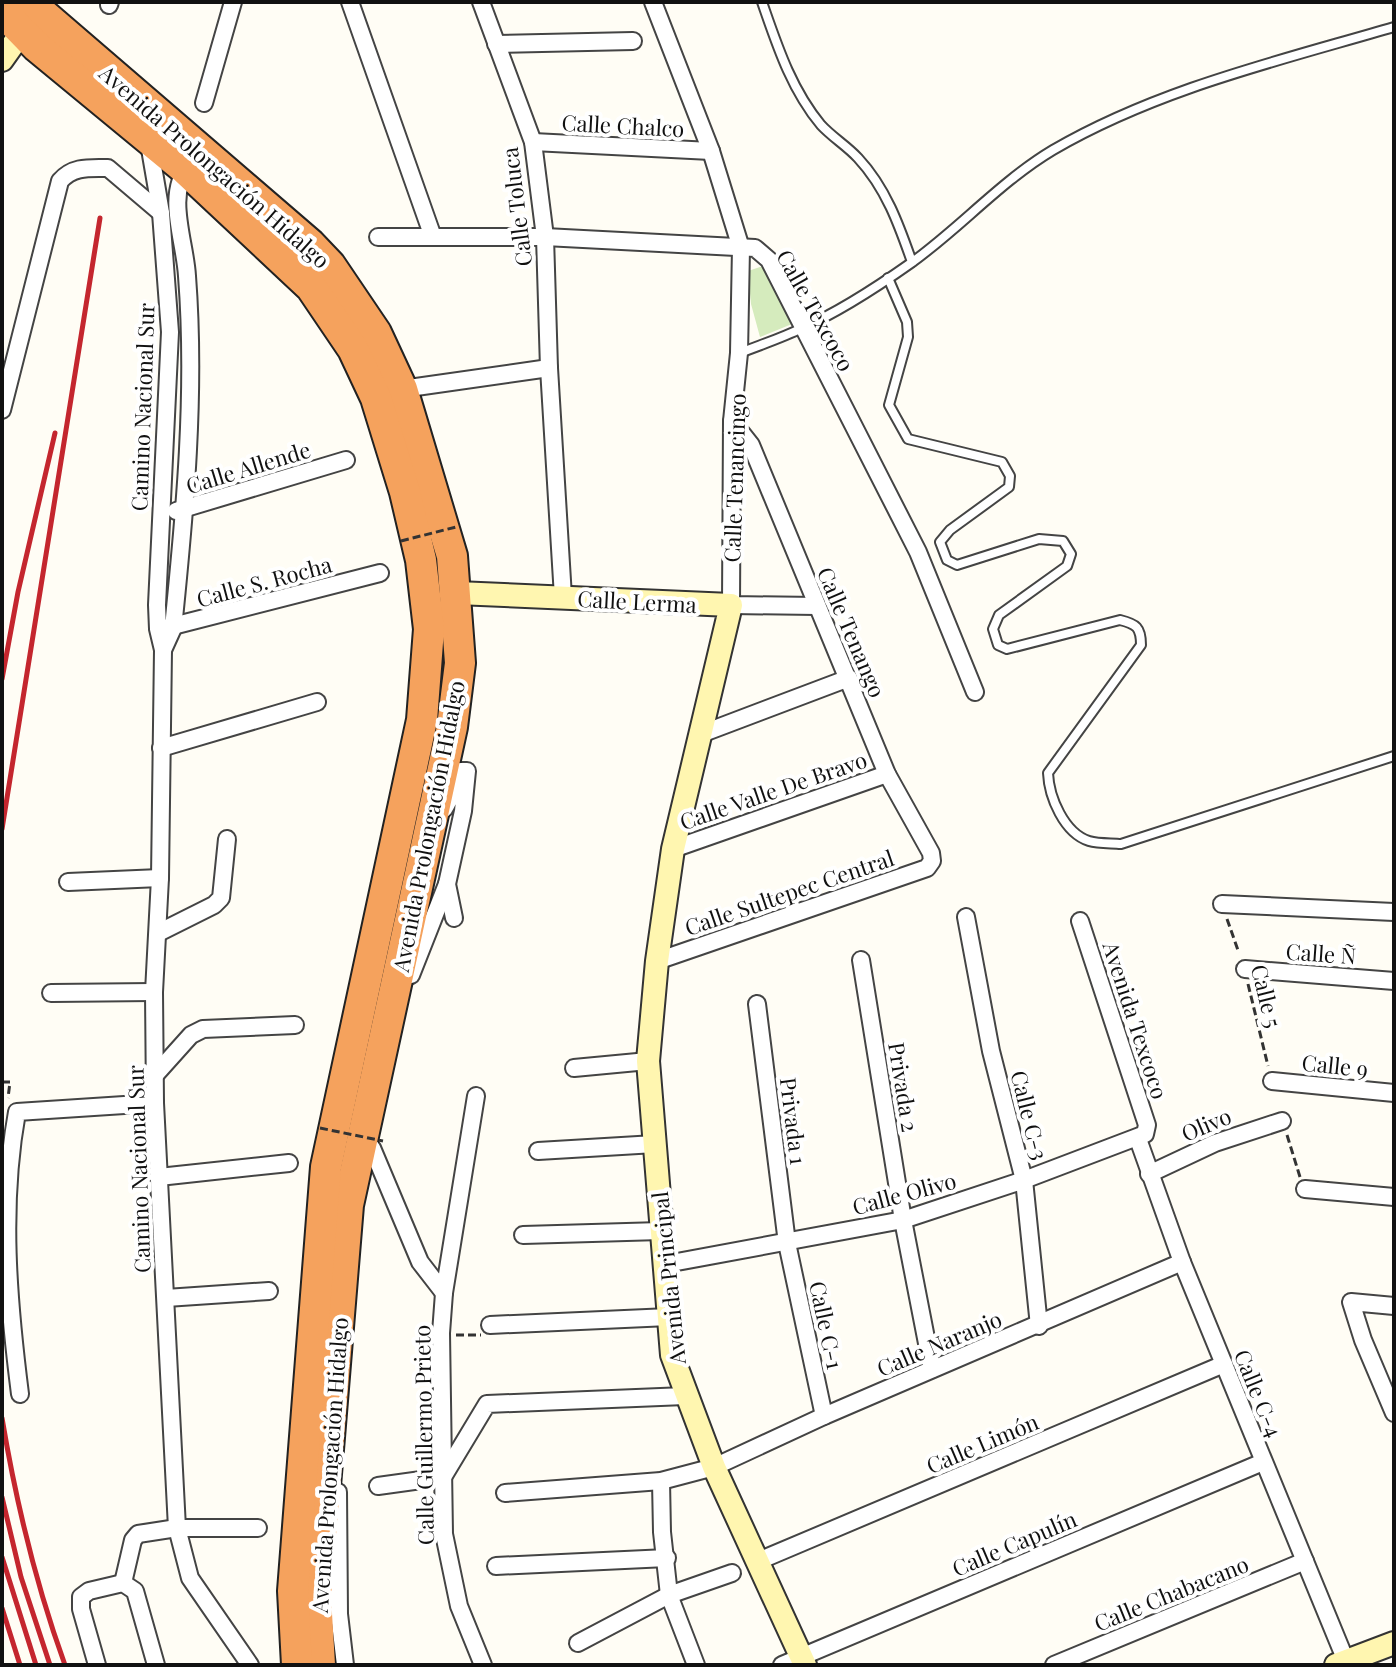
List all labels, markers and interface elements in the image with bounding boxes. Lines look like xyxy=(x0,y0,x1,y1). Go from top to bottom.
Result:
street label: Avenida Prolongación Hidalgo xyxy=(93,57,337,274)
street label: Calle Chalco xyxy=(561,107,685,143)
street label: Calle Toluca xyxy=(494,146,538,268)
street label: Calle Texcoco xyxy=(770,244,862,376)
street label: Camino Nacional Sur xyxy=(123,302,161,512)
street label: Calle Tenancingo xyxy=(716,393,752,563)
street label: Calle Allende xyxy=(182,434,314,500)
street label: Calle S. Rocha xyxy=(193,549,335,613)
street label: Calle Tenango xyxy=(811,562,893,702)
street label: Calle Lerma xyxy=(577,583,697,619)
street label: Avenida Prolongación Hidalgo xyxy=(385,678,471,975)
street label: Calle Valle De Bravo xyxy=(675,744,871,836)
street label: Calle Sultepec Central xyxy=(680,842,898,942)
street label: Calle Ñ xyxy=(1285,936,1357,970)
street label: Avenida Texcoco xyxy=(1096,937,1176,1102)
street label: Calle 5 xyxy=(1245,961,1289,1031)
street label: Privada 2 xyxy=(882,1040,926,1134)
street label: Calle 9 xyxy=(1300,1047,1370,1083)
street label: Camino Nacional Sur xyxy=(119,1064,157,1274)
street label: Calle C-3 xyxy=(1004,1067,1056,1163)
street label: Privada 1 xyxy=(774,1076,814,1166)
street label: Olivo xyxy=(1176,1100,1236,1148)
street label: Calle Olivo xyxy=(849,1165,959,1221)
street label: Avenida Principal xyxy=(644,1190,692,1367)
street label: Calle C-1 xyxy=(803,1278,851,1372)
street label: Calle Naranjo xyxy=(872,1303,1006,1383)
street label: Avenida Prolongación Hidalgo xyxy=(304,1316,354,1615)
street label: Calle Guillermo Prieto xyxy=(406,1325,440,1545)
street label: Calle C-4 xyxy=(1228,1345,1290,1441)
street label: Calle Limón xyxy=(921,1406,1043,1480)
street label: Calle Capulín xyxy=(947,1503,1081,1583)
street label: Calle Chabacano xyxy=(1089,1548,1253,1638)

